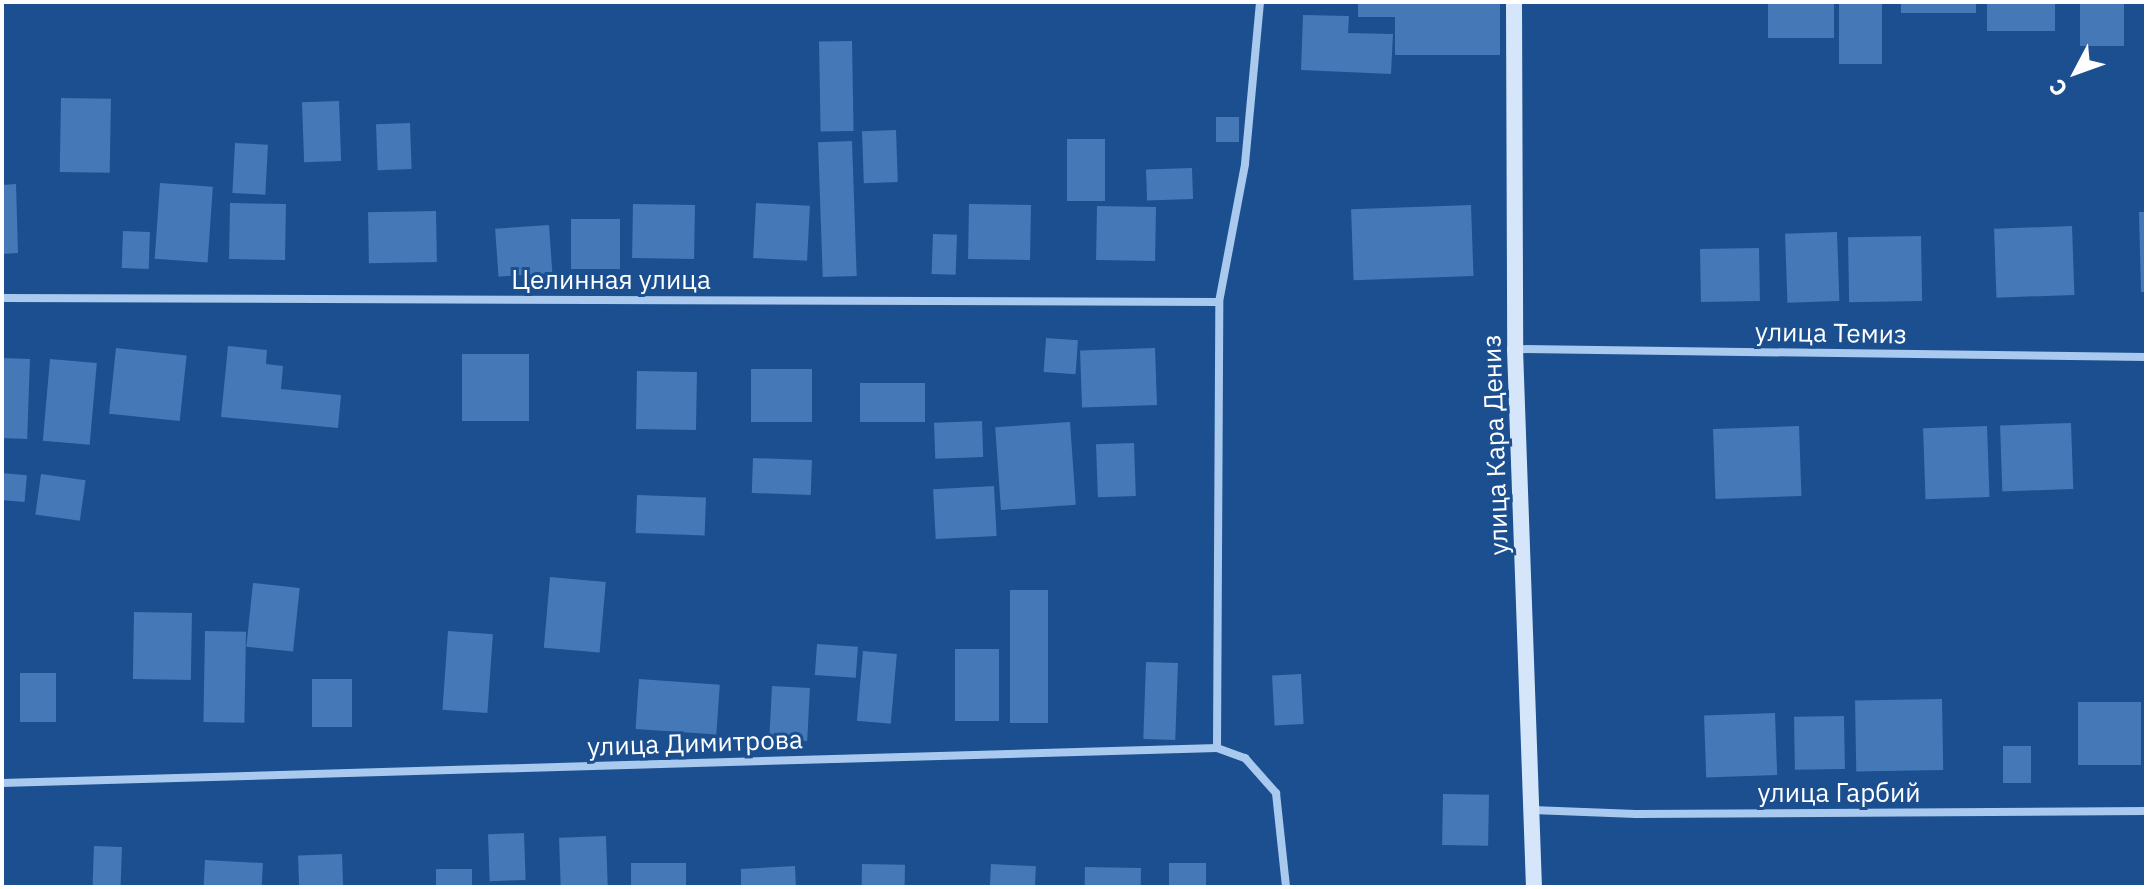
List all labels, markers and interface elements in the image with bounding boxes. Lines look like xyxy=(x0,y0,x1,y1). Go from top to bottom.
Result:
north arrow xyxy=(2036,32,2116,112)
text: С xyxy=(2042,73,2073,103)
street label: Целинная улица xyxy=(511,264,711,296)
street label: улица Темиз xyxy=(1755,316,1907,350)
street label: улица Кара Дениз xyxy=(1476,334,1514,556)
street label: улица Димитрова xyxy=(587,724,803,762)
street label: улица Гарбий xyxy=(1757,777,1921,809)

